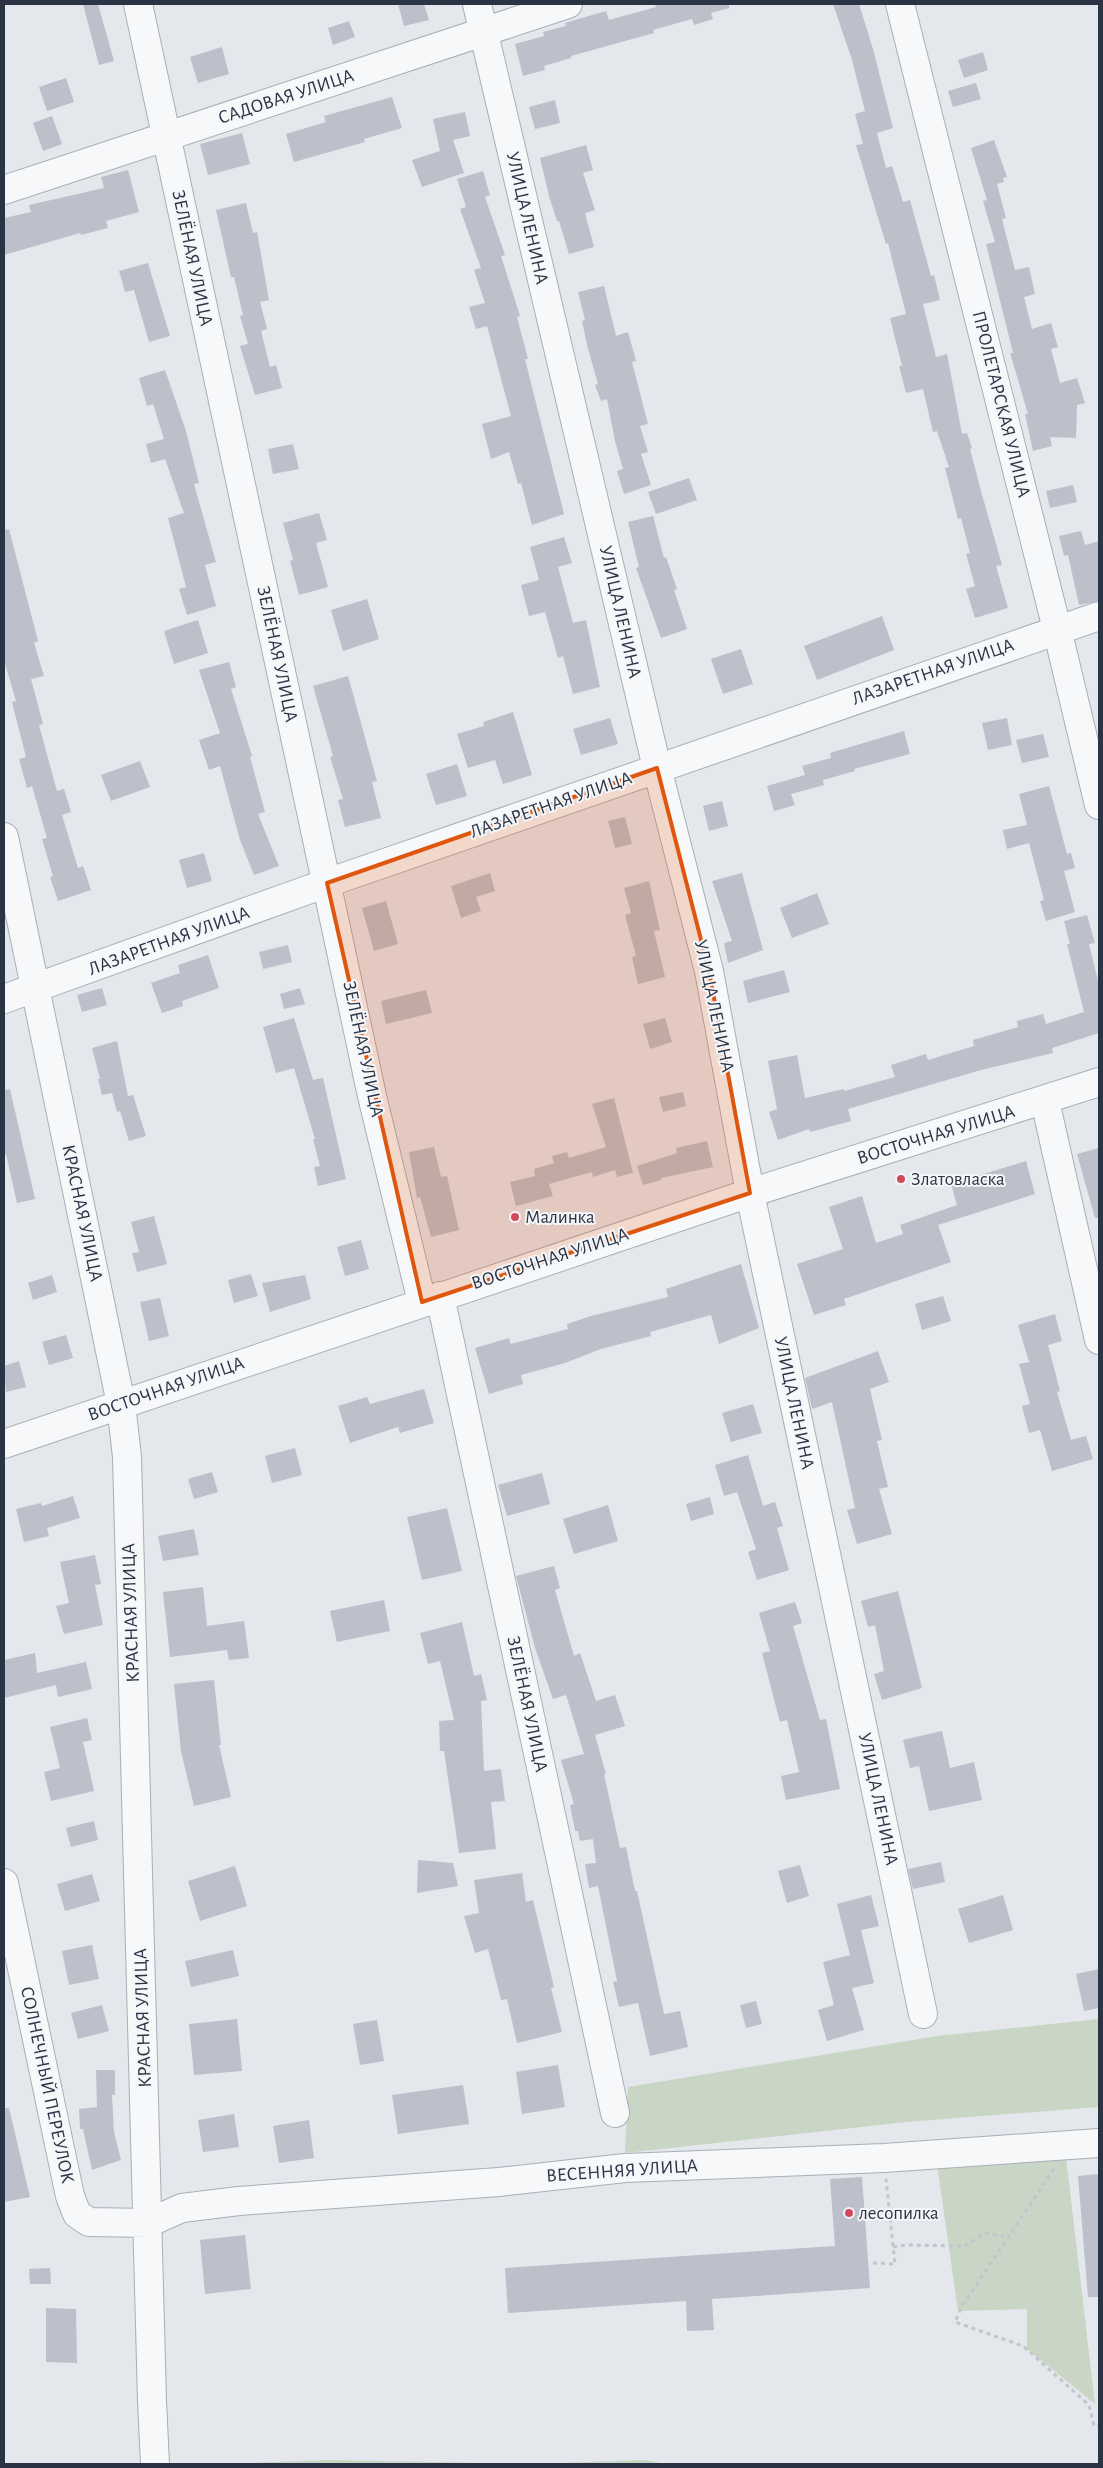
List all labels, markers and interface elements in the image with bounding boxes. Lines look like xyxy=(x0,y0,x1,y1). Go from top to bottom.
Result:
street label: САДОВАЯ УЛИЦА xyxy=(216,66,356,128)
street label: УЛИЦА ЛЕНИНА xyxy=(503,150,551,286)
street label: ЗЕЛЁНАЯ УЛИЦА xyxy=(168,188,217,328)
street label: ПРОЛЕТАРСКАЯ УЛИЦА xyxy=(969,309,1033,499)
street label: УЛИЦА ЛЕНИНА xyxy=(596,544,644,680)
street label: ЗЕЛЁНАЯ УЛИЦА xyxy=(253,584,302,724)
street label: ЛАЗАРЕТНАЯ УЛИЦА xyxy=(850,635,1016,709)
street label: ЛАЗАРЕТНАЯ УЛИЦА xyxy=(468,768,634,842)
street label: ЛАЗАРЕТНАЯ УЛИЦА xyxy=(86,903,252,979)
street label: УЛИЦА ЛЕНИНА xyxy=(691,938,737,1074)
street label: ЗЕЛЁНАЯ УЛИЦА xyxy=(339,979,388,1119)
street label: ВОСТОЧНАЯ УЛИЦА xyxy=(855,1102,1017,1168)
street label: КРАСНАЯ УЛИЦА xyxy=(58,1143,106,1283)
place label: Златовласка xyxy=(911,1170,1005,1189)
marker: Златовласка xyxy=(895,1173,907,1185)
place label: Малинка xyxy=(525,1208,595,1227)
marker: Малинка xyxy=(509,1211,521,1223)
street label: ВОСТОЧНАЯ УЛИЦА xyxy=(469,1225,631,1293)
street label: УЛИЦА ЛЕНИНА xyxy=(771,1335,817,1471)
street label: ВОСТОЧНАЯ УЛИЦА xyxy=(85,1353,247,1425)
street label: КРАСНАЯ УЛИЦА xyxy=(119,1543,143,1683)
street label: ЗЕЛЁНАЯ УЛИЦА xyxy=(503,1634,552,1774)
street label: УЛИЦА ЛЕНИНА xyxy=(855,1731,901,1867)
street label: КРАСНАЯ УЛИЦА xyxy=(131,1948,155,2088)
street label: СОЛНЕЧНЫЙ ПЕРЕУЛОК xyxy=(17,1985,78,2185)
street label: ВЕСЕННЯЯ УЛИЦА xyxy=(545,2156,699,2186)
place label: лесопилка xyxy=(859,2204,939,2223)
marker: лесопилка xyxy=(843,2207,855,2219)

